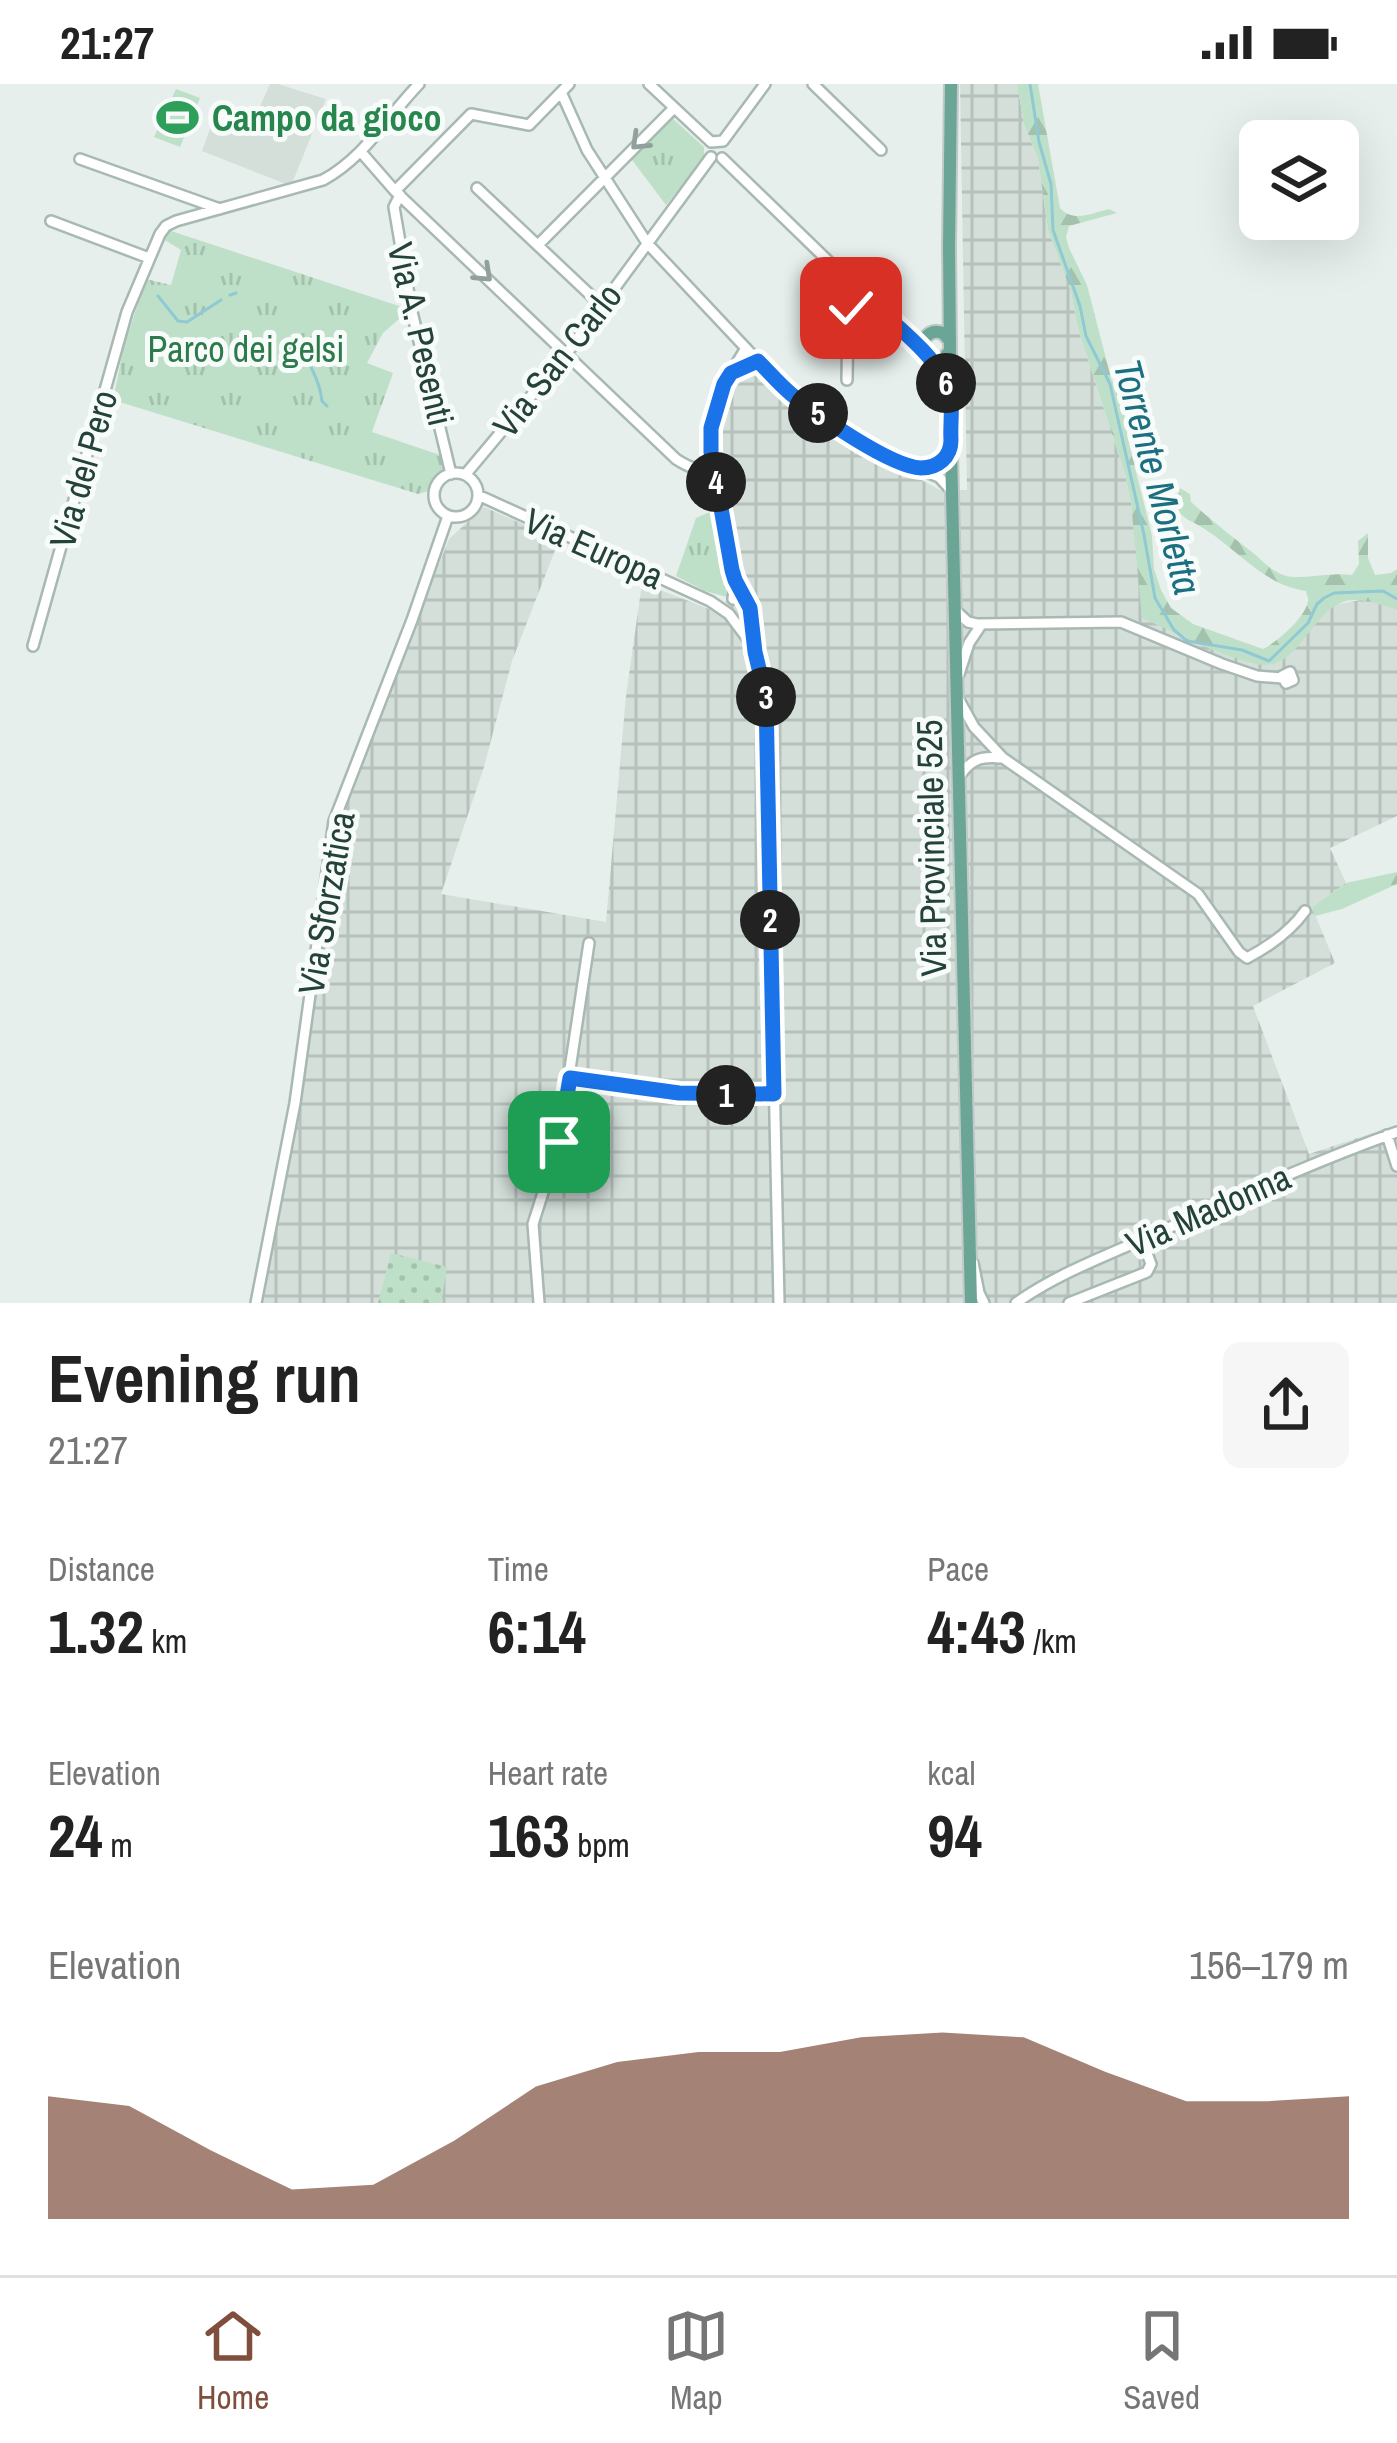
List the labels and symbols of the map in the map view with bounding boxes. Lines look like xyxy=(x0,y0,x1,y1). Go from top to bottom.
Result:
place label: Campo da gioco xyxy=(212,94,442,142)
sports icon: Campo da gioco xyxy=(155,95,201,141)
one-way arrow xyxy=(631,128,653,150)
street label: Via A. Pesenti xyxy=(377,238,465,430)
pin xyxy=(800,257,902,359)
one-way arrow xyxy=(470,260,491,282)
street label: Via San Carlo xyxy=(482,273,632,447)
park label: Parco dei gelsi xyxy=(148,325,344,373)
pin: 6 xyxy=(916,353,976,413)
water label: Torrente Morletta xyxy=(1102,354,1214,600)
pin: 5 xyxy=(788,383,848,443)
street label: Via del Pero xyxy=(38,385,128,553)
pin: 4 xyxy=(686,452,746,512)
street label: Via Europa xyxy=(517,496,671,600)
pin: 3 xyxy=(736,667,796,727)
street label: Via Provinciale 525 xyxy=(905,719,957,977)
street label: Via Sforzatica xyxy=(286,808,366,998)
pin: 2 xyxy=(740,890,800,950)
pin: 1 xyxy=(696,1065,756,1125)
pin xyxy=(508,1091,610,1193)
street label: Via Madonna xyxy=(1118,1152,1298,1268)

